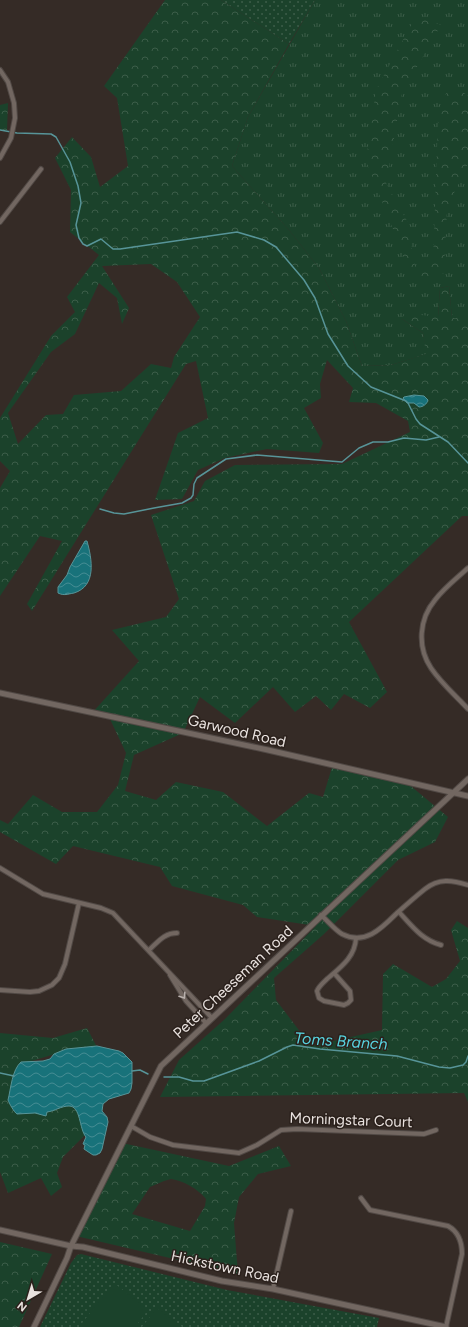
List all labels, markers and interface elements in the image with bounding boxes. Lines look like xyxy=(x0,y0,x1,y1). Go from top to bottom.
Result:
street label: Garwood Road xyxy=(186,711,288,751)
street label: Peter Cheeseman Road xyxy=(169,922,297,1042)
one-way arrow xyxy=(178,992,185,999)
water label: Toms Branch xyxy=(294,1028,388,1054)
street label: Morningstar Court xyxy=(289,1109,413,1131)
street label: Hickstown Road xyxy=(170,1247,280,1287)
north arrow xyxy=(8,1279,48,1319)
text: N xyxy=(15,1299,30,1314)

